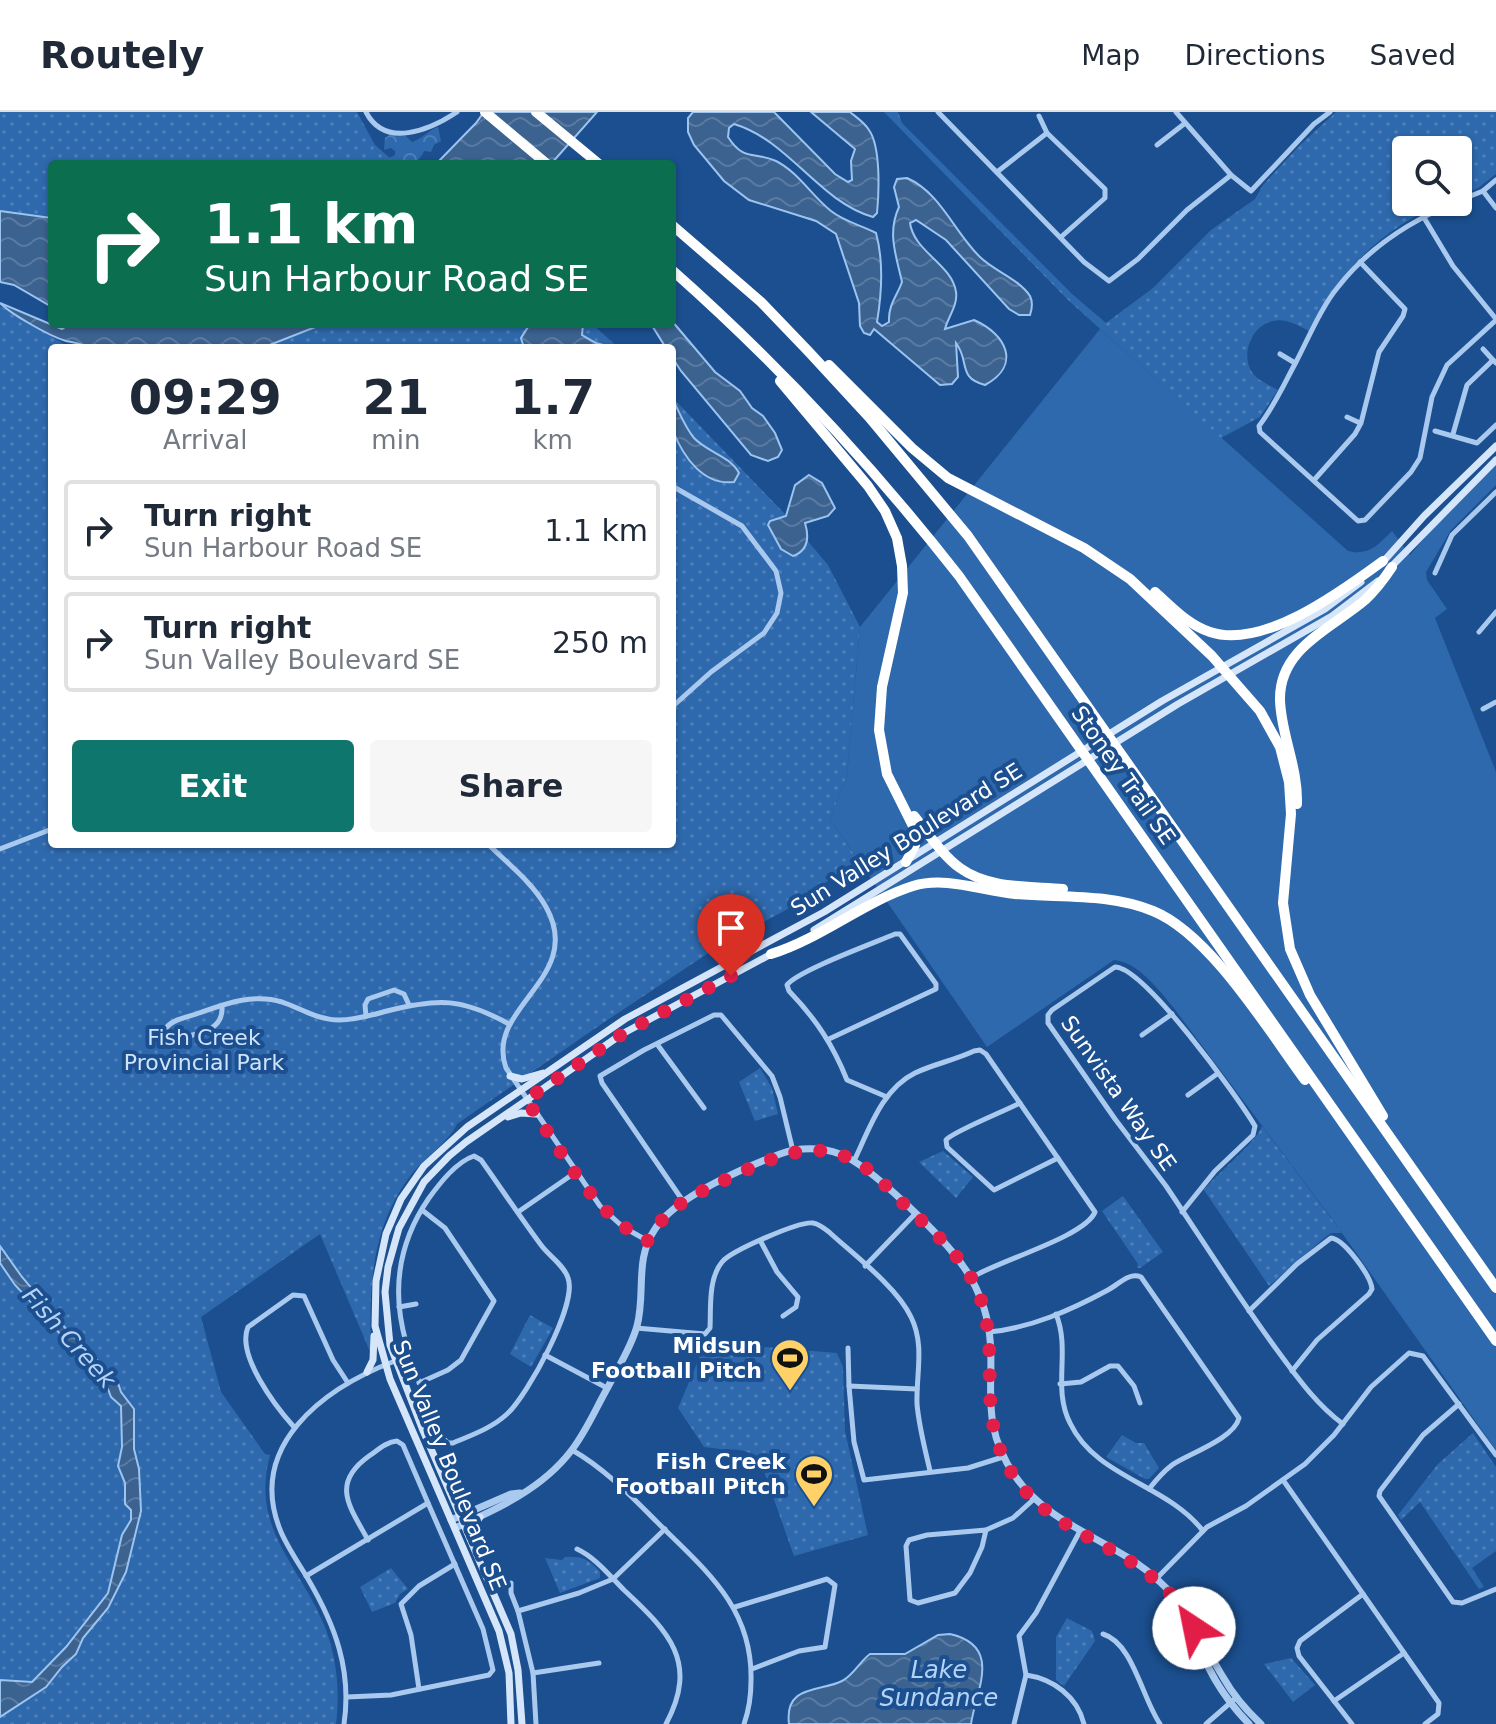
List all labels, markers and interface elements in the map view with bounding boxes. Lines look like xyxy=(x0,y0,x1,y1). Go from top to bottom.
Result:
text: Routely xyxy=(40,33,204,77)
text: Map xyxy=(1081,39,1140,72)
text: Directions xyxy=(1184,39,1325,72)
text: Saved xyxy=(1369,39,1456,72)
map controls xyxy=(1392,136,1472,216)
button: search xyxy=(1392,136,1472,216)
text: 1.1 km xyxy=(204,191,418,256)
icon: right xyxy=(72,192,176,296)
text: Sun Harbour Road SE xyxy=(204,258,589,299)
text: 09:29 xyxy=(129,369,282,425)
text: 21 xyxy=(362,369,429,425)
text: 1.7 xyxy=(510,369,595,425)
text: Arrival xyxy=(163,425,247,455)
text: min xyxy=(371,425,420,455)
text: km xyxy=(532,425,573,455)
text: Turn right xyxy=(144,498,311,533)
icon: right xyxy=(76,508,120,552)
text: 1.1 km xyxy=(544,513,648,548)
text: Sun Harbour Road SE xyxy=(144,533,422,563)
text: Turn right xyxy=(144,610,311,645)
icon: right xyxy=(76,620,120,664)
text: 250 m xyxy=(552,625,648,660)
text: Sun Valley Boulevard SE xyxy=(144,645,460,675)
street label: Stoney Trail SE xyxy=(1067,701,1181,849)
button: Exit xyxy=(72,740,354,832)
button: Share xyxy=(370,740,652,832)
street label: Sun Valley Boulevard SE xyxy=(786,758,1026,921)
pin xyxy=(697,894,765,976)
icon: arrive xyxy=(709,906,753,950)
street label: Sunvista Way SE xyxy=(1056,1011,1181,1176)
park label: Fish Creek Provincial Park xyxy=(124,1025,284,1075)
water label: Fish Creek xyxy=(16,1282,122,1395)
place label: Midsun Football Pitch xyxy=(591,1333,762,1383)
street label: Sun Valley Boulevard SE xyxy=(388,1336,511,1594)
sports icon: Midsun Football Pitch xyxy=(769,1337,811,1392)
place label: Fish Creek Football Pitch xyxy=(615,1449,787,1499)
sports icon: Fish Creek Football Pitch xyxy=(793,1453,835,1508)
position arrow xyxy=(1152,1586,1236,1670)
water label: Lake Sundance xyxy=(880,1656,998,1712)

